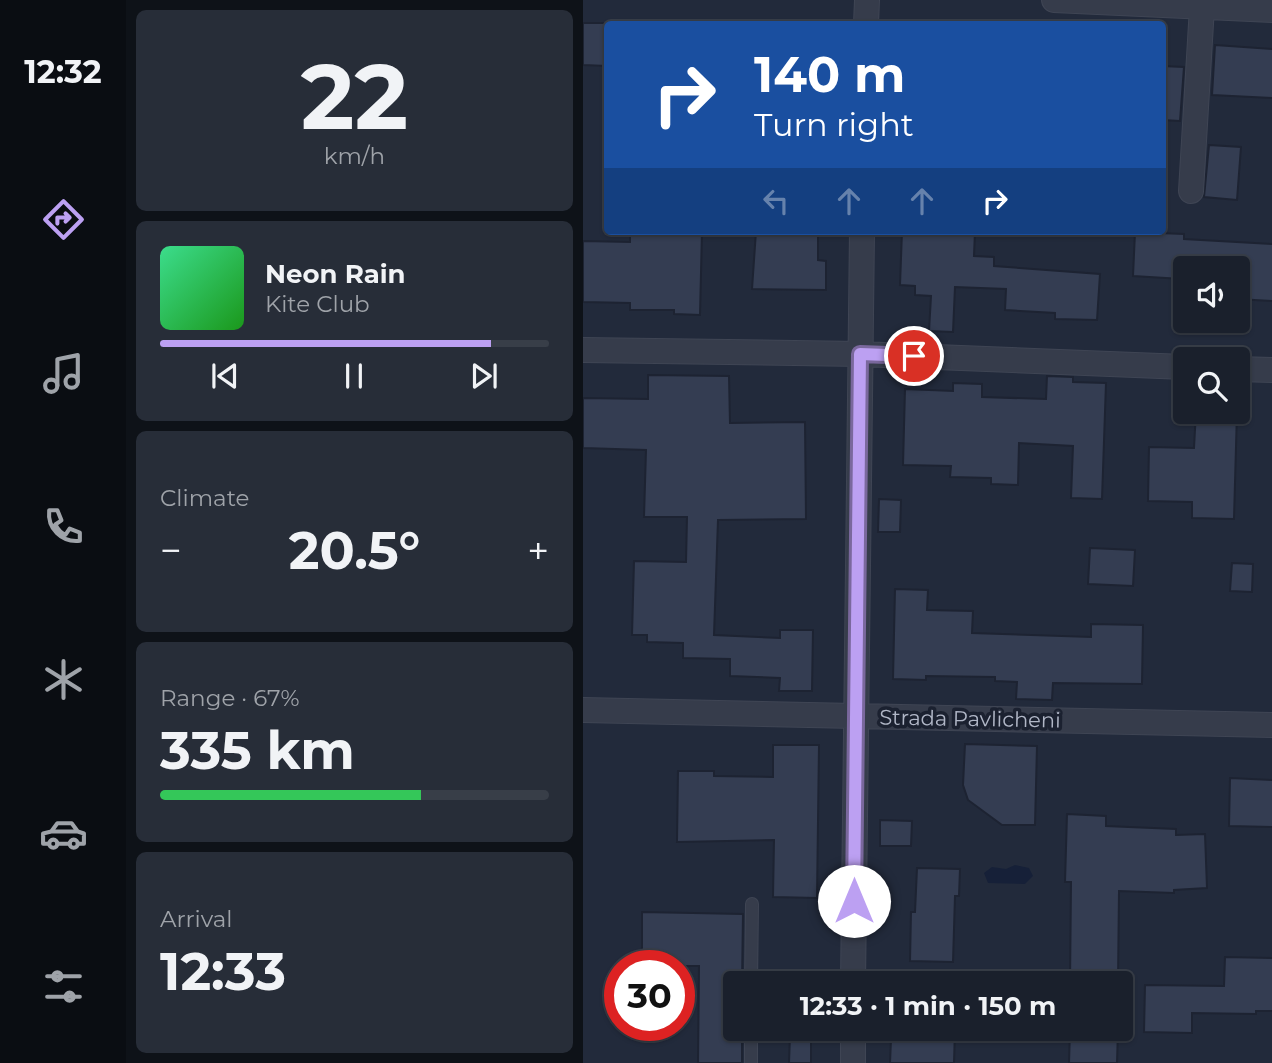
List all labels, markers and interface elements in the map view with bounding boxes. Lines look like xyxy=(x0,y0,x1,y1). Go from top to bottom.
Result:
text: 22 xyxy=(301,41,408,152)
text: 140 m xyxy=(754,45,906,104)
icon: right xyxy=(639,49,730,140)
text: 12:32 xyxy=(24,52,102,91)
text: Turn right xyxy=(754,105,914,144)
text: km/h xyxy=(324,142,385,170)
icon: left xyxy=(757,182,795,220)
icon: ahead xyxy=(830,182,868,220)
icon: ahead xyxy=(903,182,941,220)
icon: right xyxy=(976,182,1014,220)
icon: directions xyxy=(39,195,88,244)
map controls xyxy=(1173,256,1250,424)
button: sound xyxy=(1173,256,1250,333)
text: Neon Rain xyxy=(265,258,406,290)
text: Kite Club xyxy=(265,290,370,318)
pin xyxy=(884,326,944,386)
icon: arrive xyxy=(895,337,933,375)
button: search xyxy=(1173,347,1250,424)
icon: music xyxy=(39,349,88,398)
icon: previous xyxy=(206,357,244,395)
icon: pause xyxy=(335,357,373,395)
icon: next xyxy=(465,357,503,395)
text: Climate xyxy=(160,484,249,512)
icon: phone xyxy=(39,502,88,551)
text: 20.5° xyxy=(289,519,420,582)
text: − xyxy=(160,527,182,574)
text: + xyxy=(527,527,549,574)
icon: climate xyxy=(39,655,88,704)
text: Range · 67% xyxy=(160,684,300,712)
street label: Strada Pavlicheni xyxy=(879,704,1061,733)
text: 335 km xyxy=(160,719,355,782)
icon: car xyxy=(39,809,88,858)
position arrow xyxy=(817,864,891,938)
text: Arrival xyxy=(160,905,233,933)
text: 12:33 xyxy=(160,940,286,1003)
speed limit sign: 30 xyxy=(604,950,695,1041)
icon: filters xyxy=(39,962,88,1011)
text: 12:33 · 1 min · 150 m xyxy=(800,990,1056,1022)

